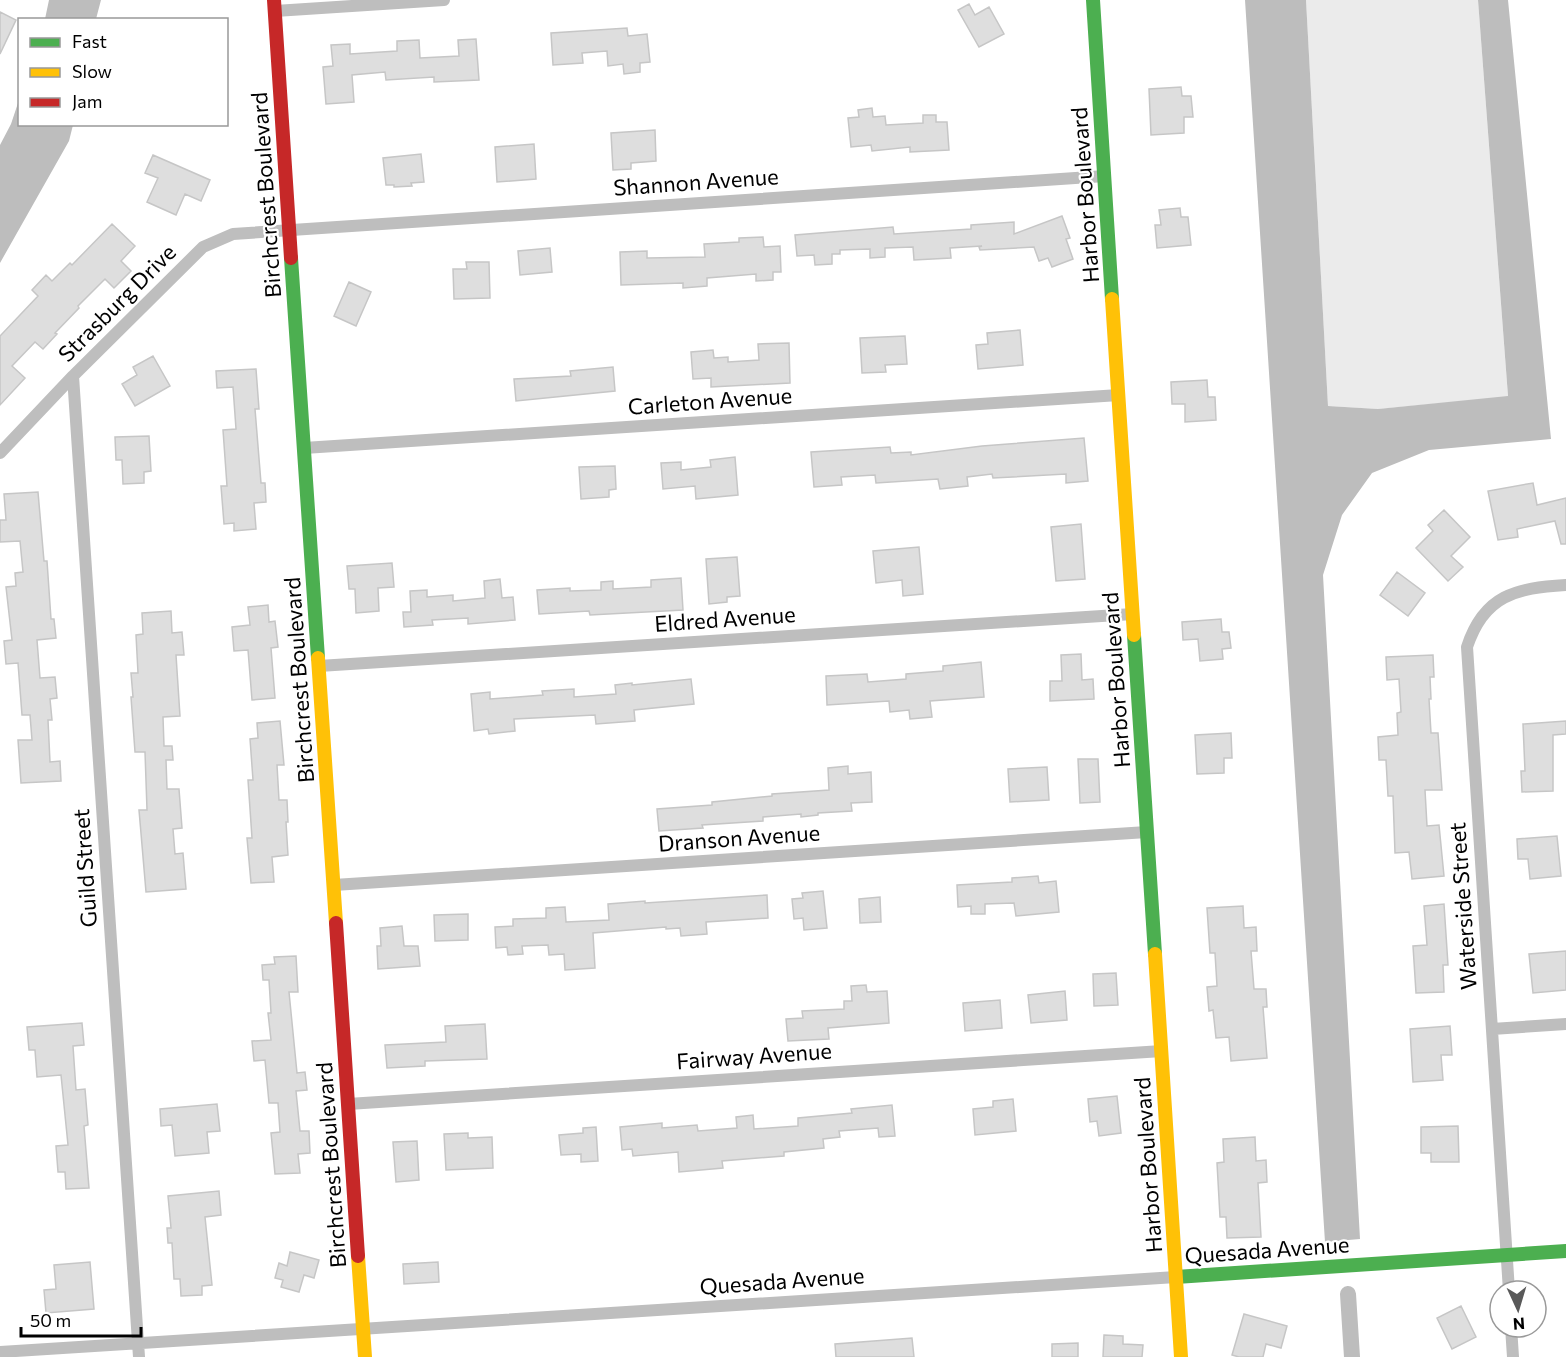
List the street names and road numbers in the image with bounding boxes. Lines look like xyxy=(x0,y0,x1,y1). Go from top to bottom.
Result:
street label: Birchcrest Boulevard xyxy=(245,91,286,299)
street label: Harbor Boulevard xyxy=(1065,106,1104,284)
street label: Shannon Avenue xyxy=(612,162,779,201)
street label: Strasburg Drive xyxy=(52,238,181,367)
street label: Carleton Avenue xyxy=(627,381,793,420)
street label: Birchcrest Boulevard xyxy=(278,576,319,784)
street label: Harbor Boulevard xyxy=(1096,591,1135,769)
street label: Eldred Avenue xyxy=(653,600,797,637)
street label: Guild Street xyxy=(67,808,102,928)
street label: Dranson Avenue xyxy=(657,818,821,857)
street label: Waterside Street xyxy=(1443,821,1482,991)
street label: Fairway Avenue xyxy=(675,1037,833,1074)
street label: Birchcrest Boulevard xyxy=(310,1061,351,1269)
street label: Harbor Boulevard xyxy=(1128,1076,1167,1254)
street label: Quesada Avenue xyxy=(1184,1230,1350,1269)
street label: Quesada Avenue xyxy=(699,1261,865,1300)

